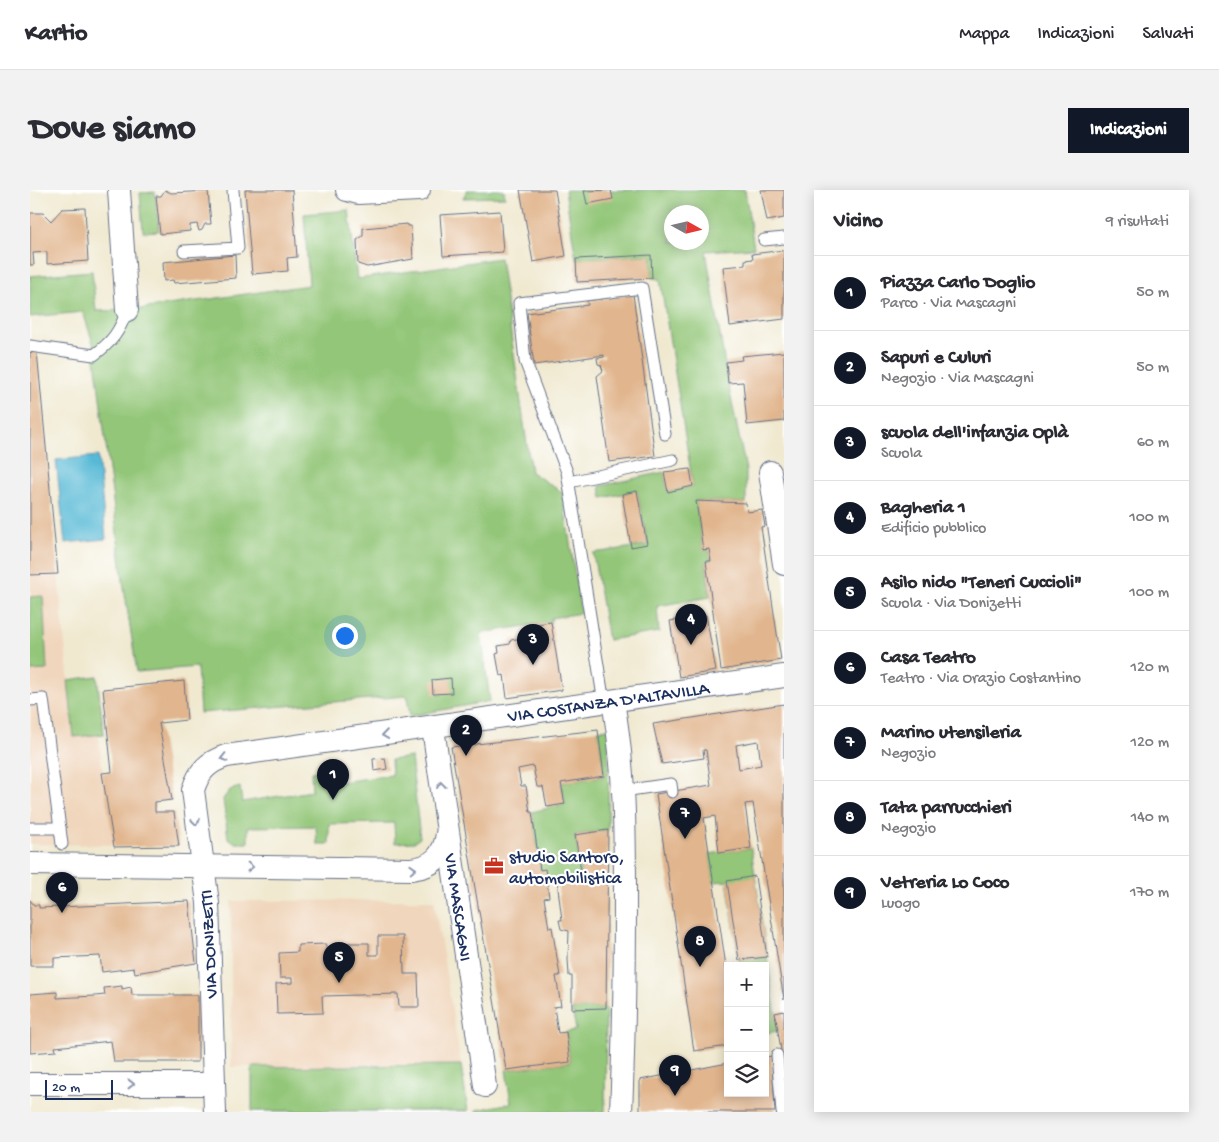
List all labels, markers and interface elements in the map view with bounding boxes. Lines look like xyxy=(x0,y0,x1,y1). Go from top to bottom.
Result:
text: Kartio xyxy=(25,20,88,49)
text: Mappa xyxy=(959,24,1009,45)
text: Indicazioni xyxy=(1037,24,1115,45)
text: Salvati xyxy=(1143,24,1194,45)
button: Indicazioni xyxy=(1068,108,1189,153)
text: Dove siamo xyxy=(30,110,196,151)
north arrow xyxy=(664,205,709,250)
text: Vicino xyxy=(834,210,883,235)
text: 9 risultati xyxy=(1106,213,1169,232)
text: Piazza Carlo Doglio xyxy=(881,272,1035,295)
text: 1 xyxy=(847,284,853,303)
text: 50 m xyxy=(1136,284,1169,303)
text: Parco · Via Mascagni xyxy=(881,295,1016,314)
text: Sapuri e Culuri xyxy=(881,347,991,370)
text: 2 xyxy=(846,359,854,378)
text: 50 m xyxy=(1136,359,1169,378)
text: Negozio · Via Mascagni xyxy=(881,370,1034,389)
text: scuola dell'infanzia Oplà xyxy=(881,422,1068,445)
text: 3 xyxy=(846,434,854,453)
text: 60 m xyxy=(1137,434,1169,453)
text: Scuola xyxy=(881,445,922,464)
text: Bagheria 1 xyxy=(881,497,966,520)
text: 4 xyxy=(846,509,854,528)
text: 100 m xyxy=(1129,509,1169,528)
text: Edificio pubblico xyxy=(881,520,986,539)
text: Asilo nido "Teneri Cuccioli" xyxy=(881,572,1082,595)
text: 5 xyxy=(846,584,854,603)
text: 100 m xyxy=(1129,584,1169,603)
text: Scuola · Via Donizetti xyxy=(881,595,1021,614)
pin: 4 xyxy=(675,604,707,645)
your location xyxy=(332,623,358,649)
pin: 3 xyxy=(517,624,549,665)
text: Casa Teatro xyxy=(881,647,976,670)
text: 6 xyxy=(846,659,854,678)
text: 120 m xyxy=(1130,659,1169,678)
text: Teatro · Via Orazio Costantino xyxy=(881,670,1081,689)
street label: VIA COSTANZA D'ALTAVILLA xyxy=(506,679,712,729)
pin: 2 xyxy=(450,715,482,756)
text: Marino utensileria xyxy=(881,722,1021,745)
one-way arrow xyxy=(381,729,389,740)
text: 7 xyxy=(846,734,854,753)
text: 120 m xyxy=(1130,734,1169,753)
text: Negozio xyxy=(881,745,936,764)
one-way arrow xyxy=(220,752,229,763)
pin: 1 xyxy=(317,759,349,800)
one-way arrow xyxy=(436,781,446,790)
text: Tata parrucchieri xyxy=(881,797,1012,820)
pin: 7 xyxy=(669,798,701,839)
text: 8 xyxy=(846,809,854,828)
text: 140 m xyxy=(1131,809,1169,828)
one-way arrow xyxy=(190,818,201,826)
text: Negozio xyxy=(881,820,936,839)
place label: studio Santoro, automobilistica xyxy=(509,848,624,890)
street label: VIA MASCAGNI xyxy=(438,851,475,963)
office icon: studio Santoro, automobilistica xyxy=(483,855,505,877)
one-way arrow xyxy=(247,862,255,872)
one-way arrow xyxy=(409,863,417,874)
pin: 6 xyxy=(46,872,78,913)
text: Vetreria Lo Coco xyxy=(881,872,1009,895)
text: 9 xyxy=(846,884,854,903)
text: 170 m xyxy=(1130,884,1169,903)
street label: VIA DONIZETTI xyxy=(197,889,224,1000)
text: Luogo xyxy=(881,895,920,914)
pin: 8 xyxy=(684,926,716,967)
pin: 5 xyxy=(323,942,355,983)
map controls xyxy=(724,962,769,1097)
button: + xyxy=(724,962,769,1007)
button: − xyxy=(724,1007,769,1052)
button: layers xyxy=(724,1052,769,1097)
pin: 9 xyxy=(659,1055,691,1096)
scale bar xyxy=(45,1077,112,1100)
one-way arrow xyxy=(128,1079,135,1089)
text: 20 m xyxy=(52,1080,80,1097)

